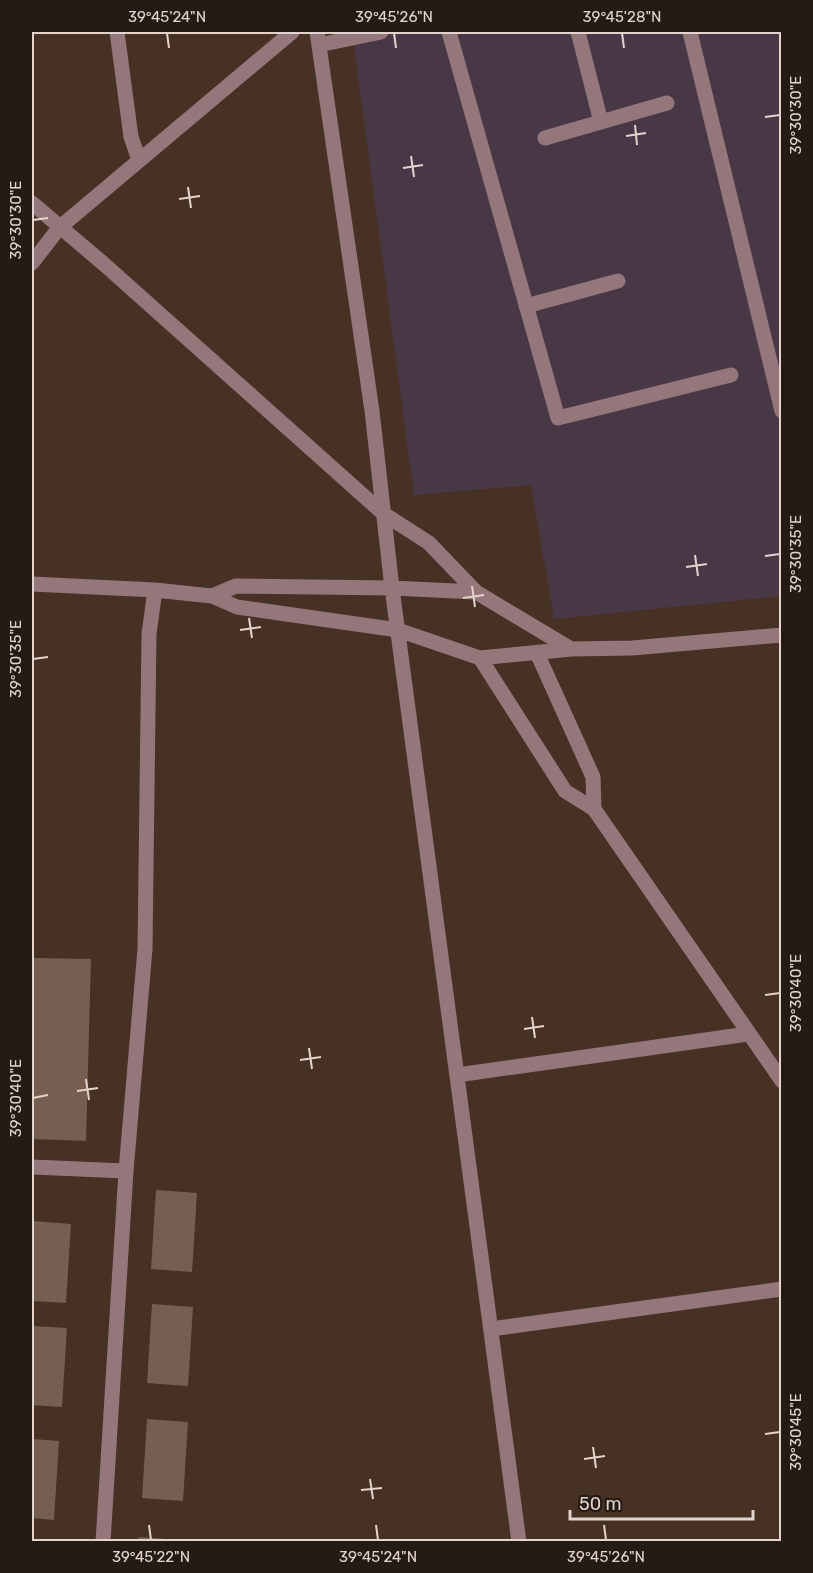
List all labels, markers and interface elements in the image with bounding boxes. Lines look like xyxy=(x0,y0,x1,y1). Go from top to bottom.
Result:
text: 39°45'24"N xyxy=(128,8,206,26)
text: 39°45'26"N xyxy=(355,8,433,26)
text: 39°45'28"N xyxy=(583,8,661,26)
text: 39°30'30"E xyxy=(787,76,805,154)
text: 39°30'30"E xyxy=(7,181,25,259)
text: 39°30'35"E xyxy=(787,515,805,593)
text: 39°30'35"E xyxy=(7,620,25,698)
text: 39°30'40"E xyxy=(787,954,805,1032)
text: 39°30'40"E xyxy=(7,1059,25,1137)
text: 39°30'45"E xyxy=(787,1393,805,1471)
scale bar xyxy=(570,1483,753,1521)
text: 50 m xyxy=(579,1493,622,1515)
text: 39°45'22"N xyxy=(112,1548,190,1566)
text: 39°45'24"N xyxy=(339,1548,417,1566)
text: 39°45'26"N xyxy=(567,1548,645,1566)

